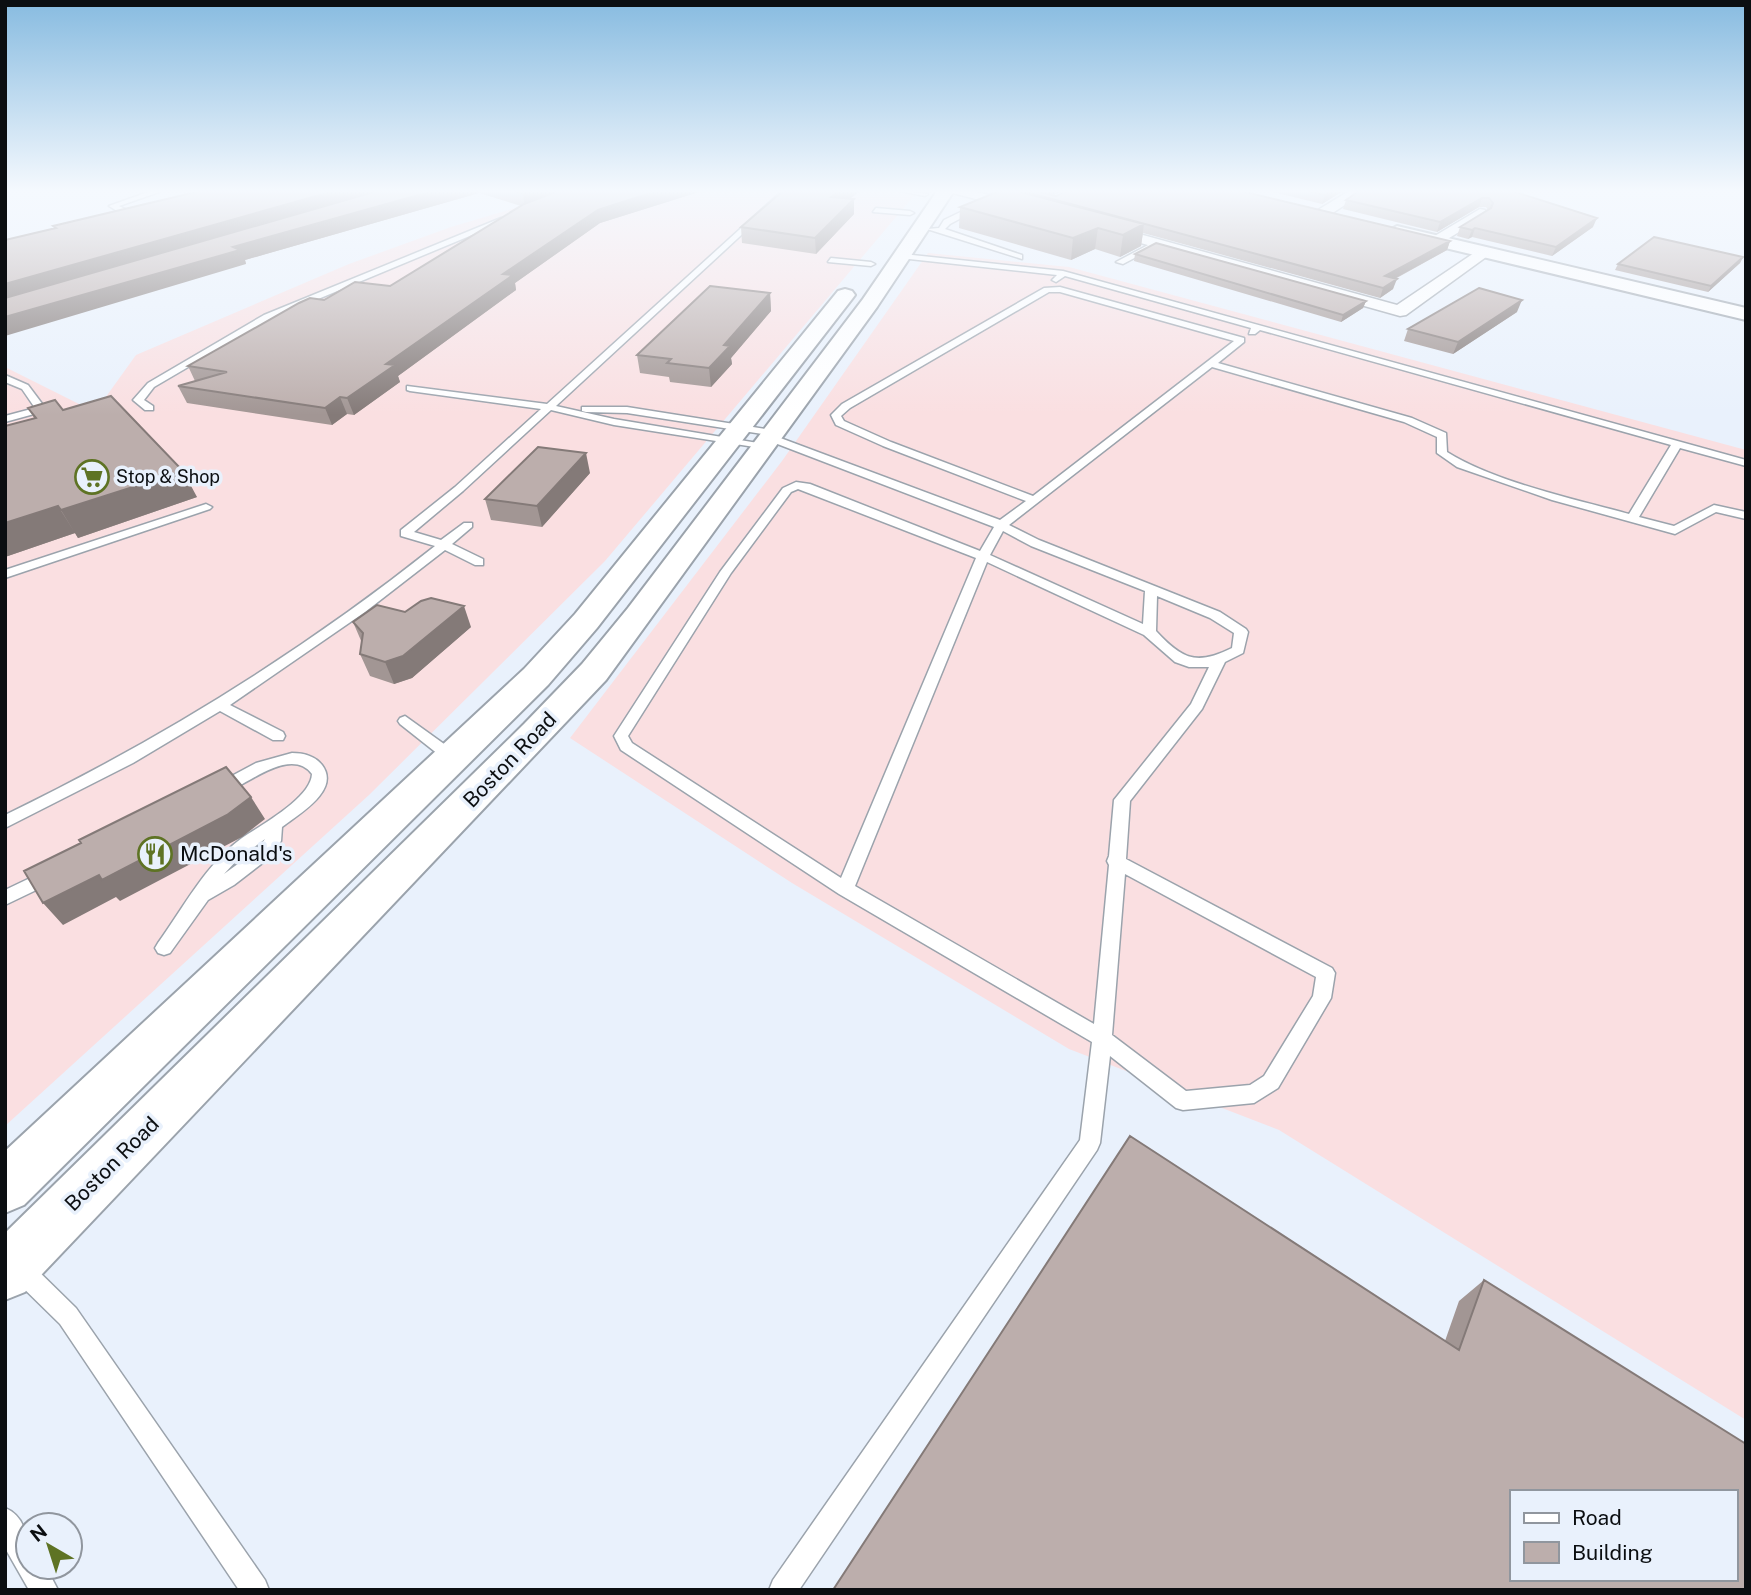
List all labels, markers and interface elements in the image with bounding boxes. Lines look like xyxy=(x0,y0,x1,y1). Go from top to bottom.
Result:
supermarket icon: Stop & Shop xyxy=(73,458,111,496)
place label: Stop & Shop xyxy=(116,466,220,487)
street label: Boston Road xyxy=(458,707,561,813)
restaurant icon: McDonald's xyxy=(136,835,174,873)
place label: McDonald's xyxy=(180,841,292,866)
street label: Boston Road xyxy=(59,1111,164,1216)
legend xyxy=(1510,1490,1737,1581)
text: Road xyxy=(1572,1505,1622,1530)
north arrow xyxy=(14,1511,84,1581)
text: N xyxy=(26,1520,51,1546)
text: Building xyxy=(1572,1540,1653,1565)

